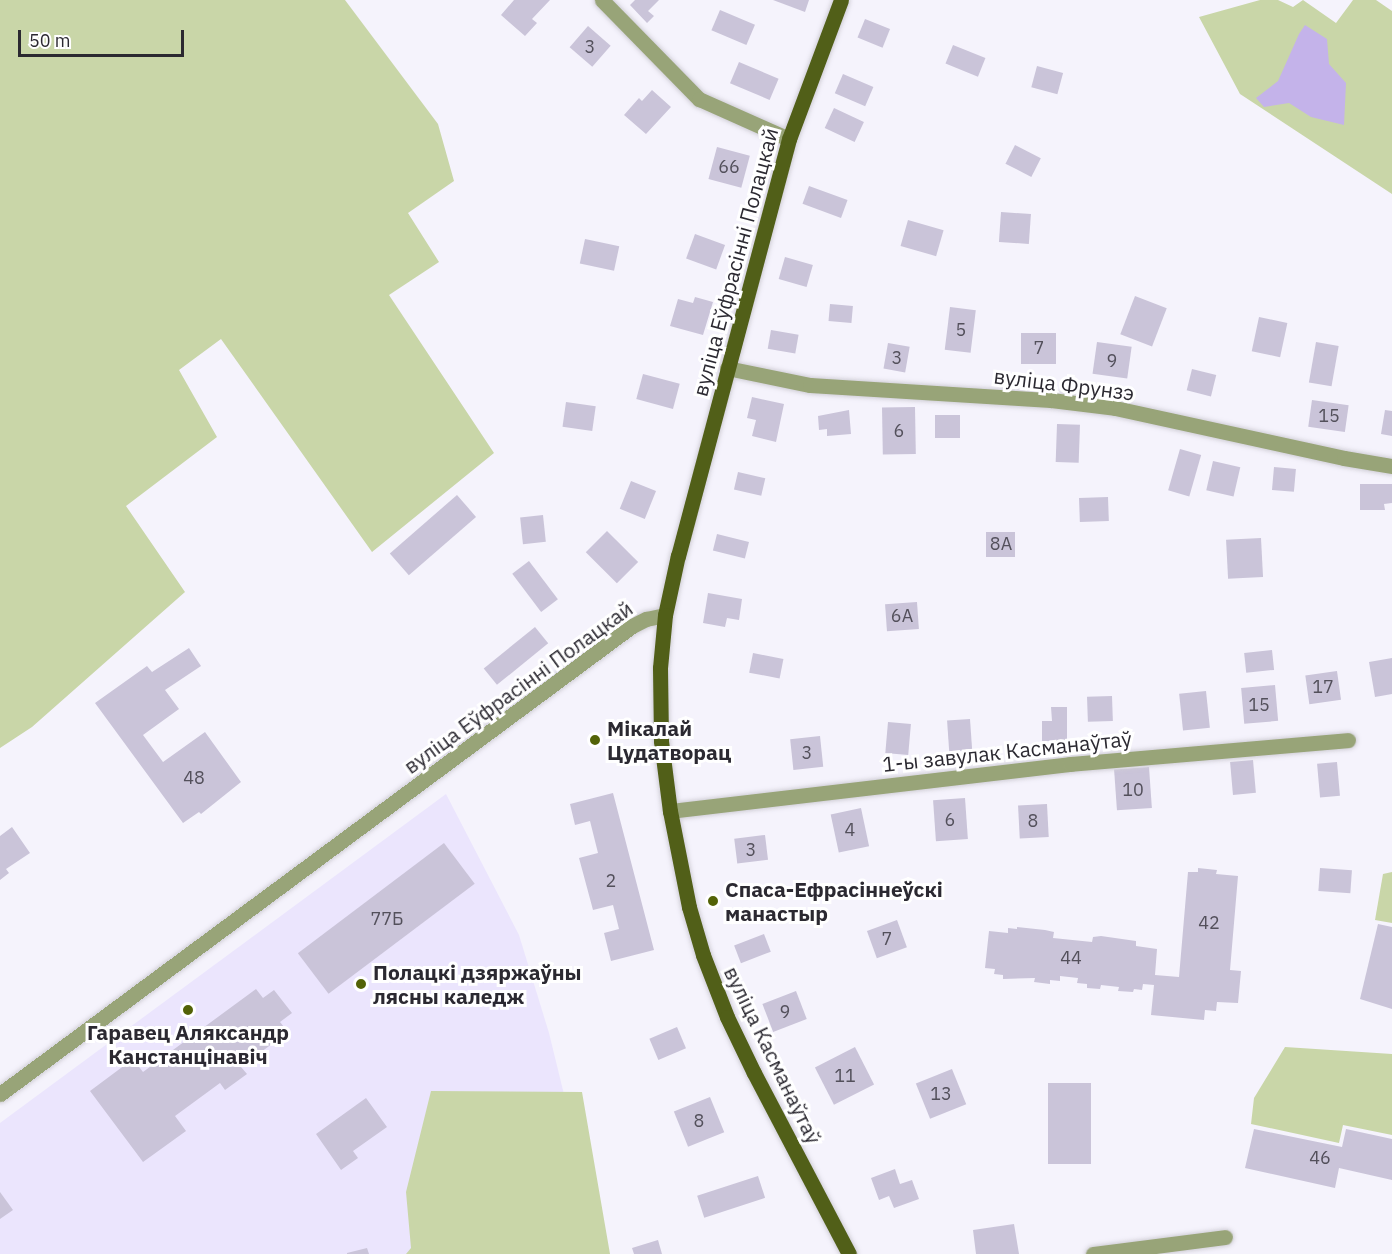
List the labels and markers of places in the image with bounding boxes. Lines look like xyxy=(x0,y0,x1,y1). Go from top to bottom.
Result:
place label: Мікалай Цудатворац xyxy=(607,715,731,765)
marker: Мікалай Цудатворац xyxy=(588,733,602,747)
place label: Спаса-Ефрасіннеўскі манастыр xyxy=(725,876,943,926)
marker: Спаса-Ефрасіннеўскі манастыр xyxy=(706,894,720,908)
place label: Полацкі дзяржаўны лясны каледж xyxy=(373,959,582,1009)
marker: Полацкі дзяржаўны лясны каледж xyxy=(354,977,368,991)
marker: Гаравец Аляксандр Канстанцінавіч xyxy=(181,1003,195,1017)
place label: Гаравец Аляксандр Канстанцінавіч xyxy=(87,1019,289,1069)

